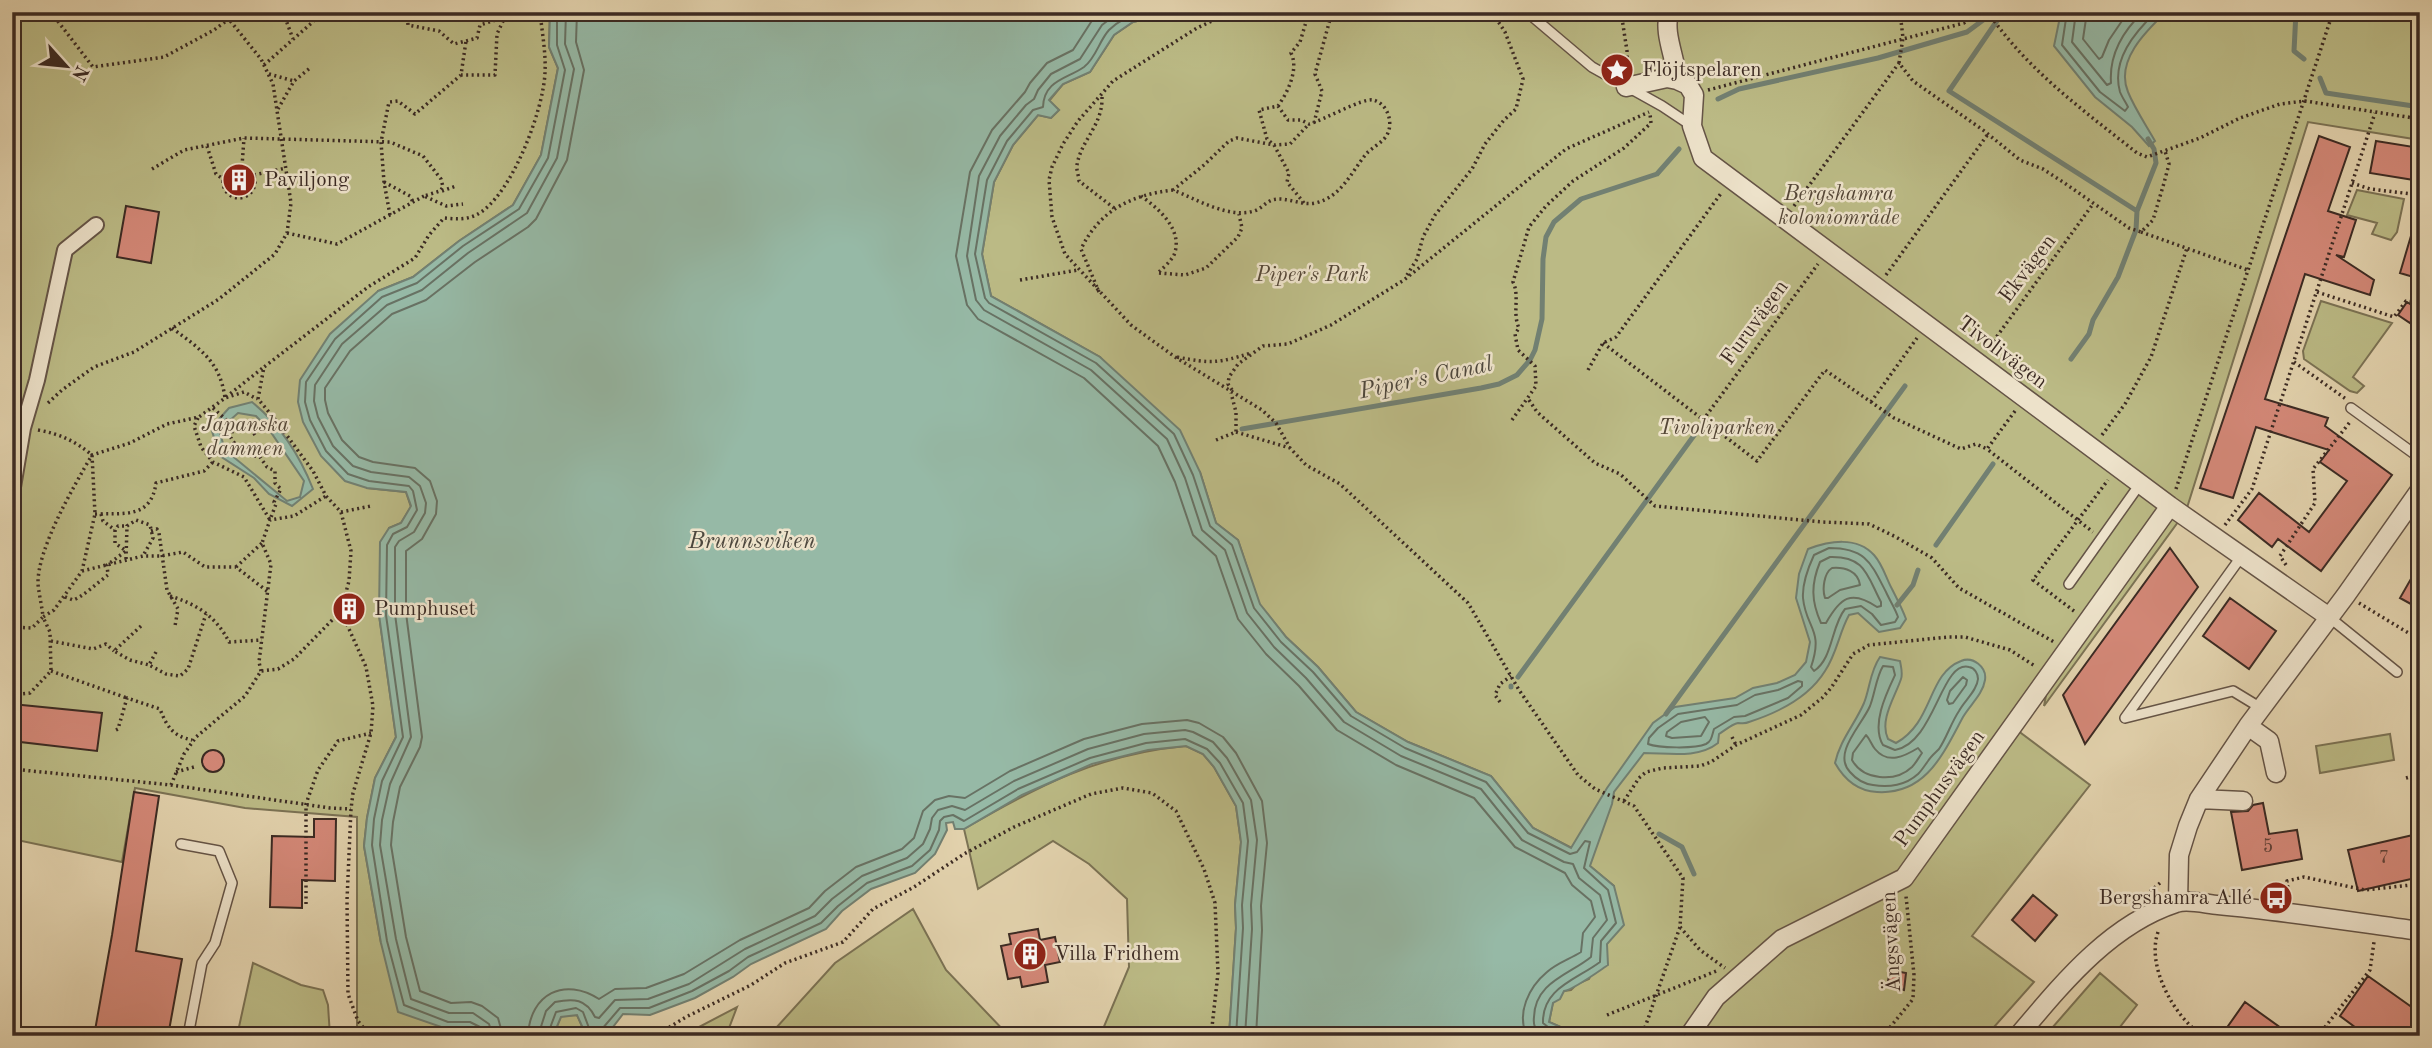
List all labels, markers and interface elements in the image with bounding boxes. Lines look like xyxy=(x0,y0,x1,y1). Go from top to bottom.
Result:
north arrow xyxy=(32,32,102,102)
place icon: Flöjtspelaren xyxy=(1598,51,1636,89)
place label: Flöjtspelaren xyxy=(1642,60,1762,81)
text: N xyxy=(67,62,91,84)
building icon: Paviljong xyxy=(220,161,258,199)
place label: Paviljong xyxy=(264,170,350,191)
park label: Bergshamra koloniområde xyxy=(1778,184,1900,229)
street label: Ekvägen xyxy=(1996,231,2060,307)
park label: Piper's Park xyxy=(1255,265,1368,286)
street label: Furuvägen xyxy=(1717,277,1793,369)
street label: Tivolivägen xyxy=(1953,313,2051,393)
water label: Piper's Canal xyxy=(1356,353,1495,405)
park label: Japanska dammen xyxy=(201,415,289,460)
park label: Tivoliparken xyxy=(1659,418,1775,439)
water label: Brunnsviken xyxy=(687,530,816,553)
building icon: Pumphuset xyxy=(330,590,368,628)
place label: Pumphuset xyxy=(374,599,476,620)
street label: Pumphusvägen xyxy=(1891,727,1989,851)
house number: 5 xyxy=(2263,838,2273,856)
house number: 7 xyxy=(2379,849,2389,867)
bus stop icon: Bergshamra Allé xyxy=(2257,879,2295,917)
place label: Bergshamra Allé xyxy=(2098,888,2252,909)
street label: Ängsvägen xyxy=(1875,891,1905,994)
building icon: Villa Fridhem xyxy=(1011,935,1049,973)
place label: Villa Fridhem xyxy=(1054,944,1180,965)

